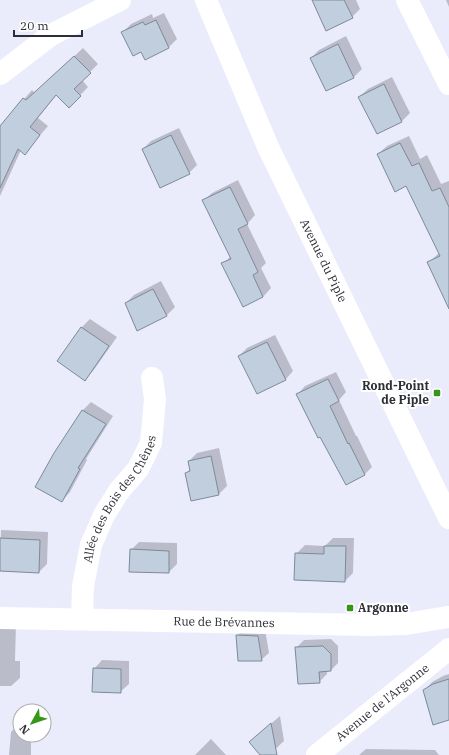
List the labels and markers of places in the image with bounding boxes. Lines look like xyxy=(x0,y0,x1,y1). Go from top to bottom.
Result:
place label: Rond-Point de Piple xyxy=(362,378,430,407)
marker: Rond-Point de Piple xyxy=(432,388,442,398)
place label: Argonne xyxy=(358,600,409,615)
marker: Argonne xyxy=(345,603,355,613)

